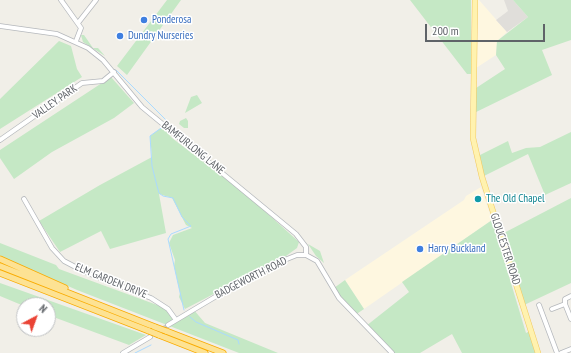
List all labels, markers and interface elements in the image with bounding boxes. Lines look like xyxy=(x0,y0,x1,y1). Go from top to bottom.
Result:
place label: Ponderosa xyxy=(152,13,191,27)
marker: Ponderosa xyxy=(139,15,149,25)
scale bar xyxy=(427,16,547,42)
text: 200 m xyxy=(432,23,459,38)
place label: Dundry Nurseries xyxy=(128,29,193,43)
marker: Dundry Nurseries xyxy=(115,31,125,41)
street label: VALLEY PARK xyxy=(30,82,80,122)
street label: BAMFURLONG LANE xyxy=(159,119,227,177)
place label: The Old Chapel xyxy=(486,192,544,206)
marker: The Old Chapel xyxy=(473,194,483,204)
street label: GLOUCESTER ROAD xyxy=(487,211,523,287)
place label: Harry Buckland xyxy=(428,242,485,256)
marker: Harry Buckland xyxy=(415,244,425,254)
street label: BADGEWORTH ROAD xyxy=(213,254,289,302)
street label: ELM GARDEN DRIVE xyxy=(73,261,149,301)
north arrow xyxy=(16,297,56,337)
text: N xyxy=(36,301,50,316)

